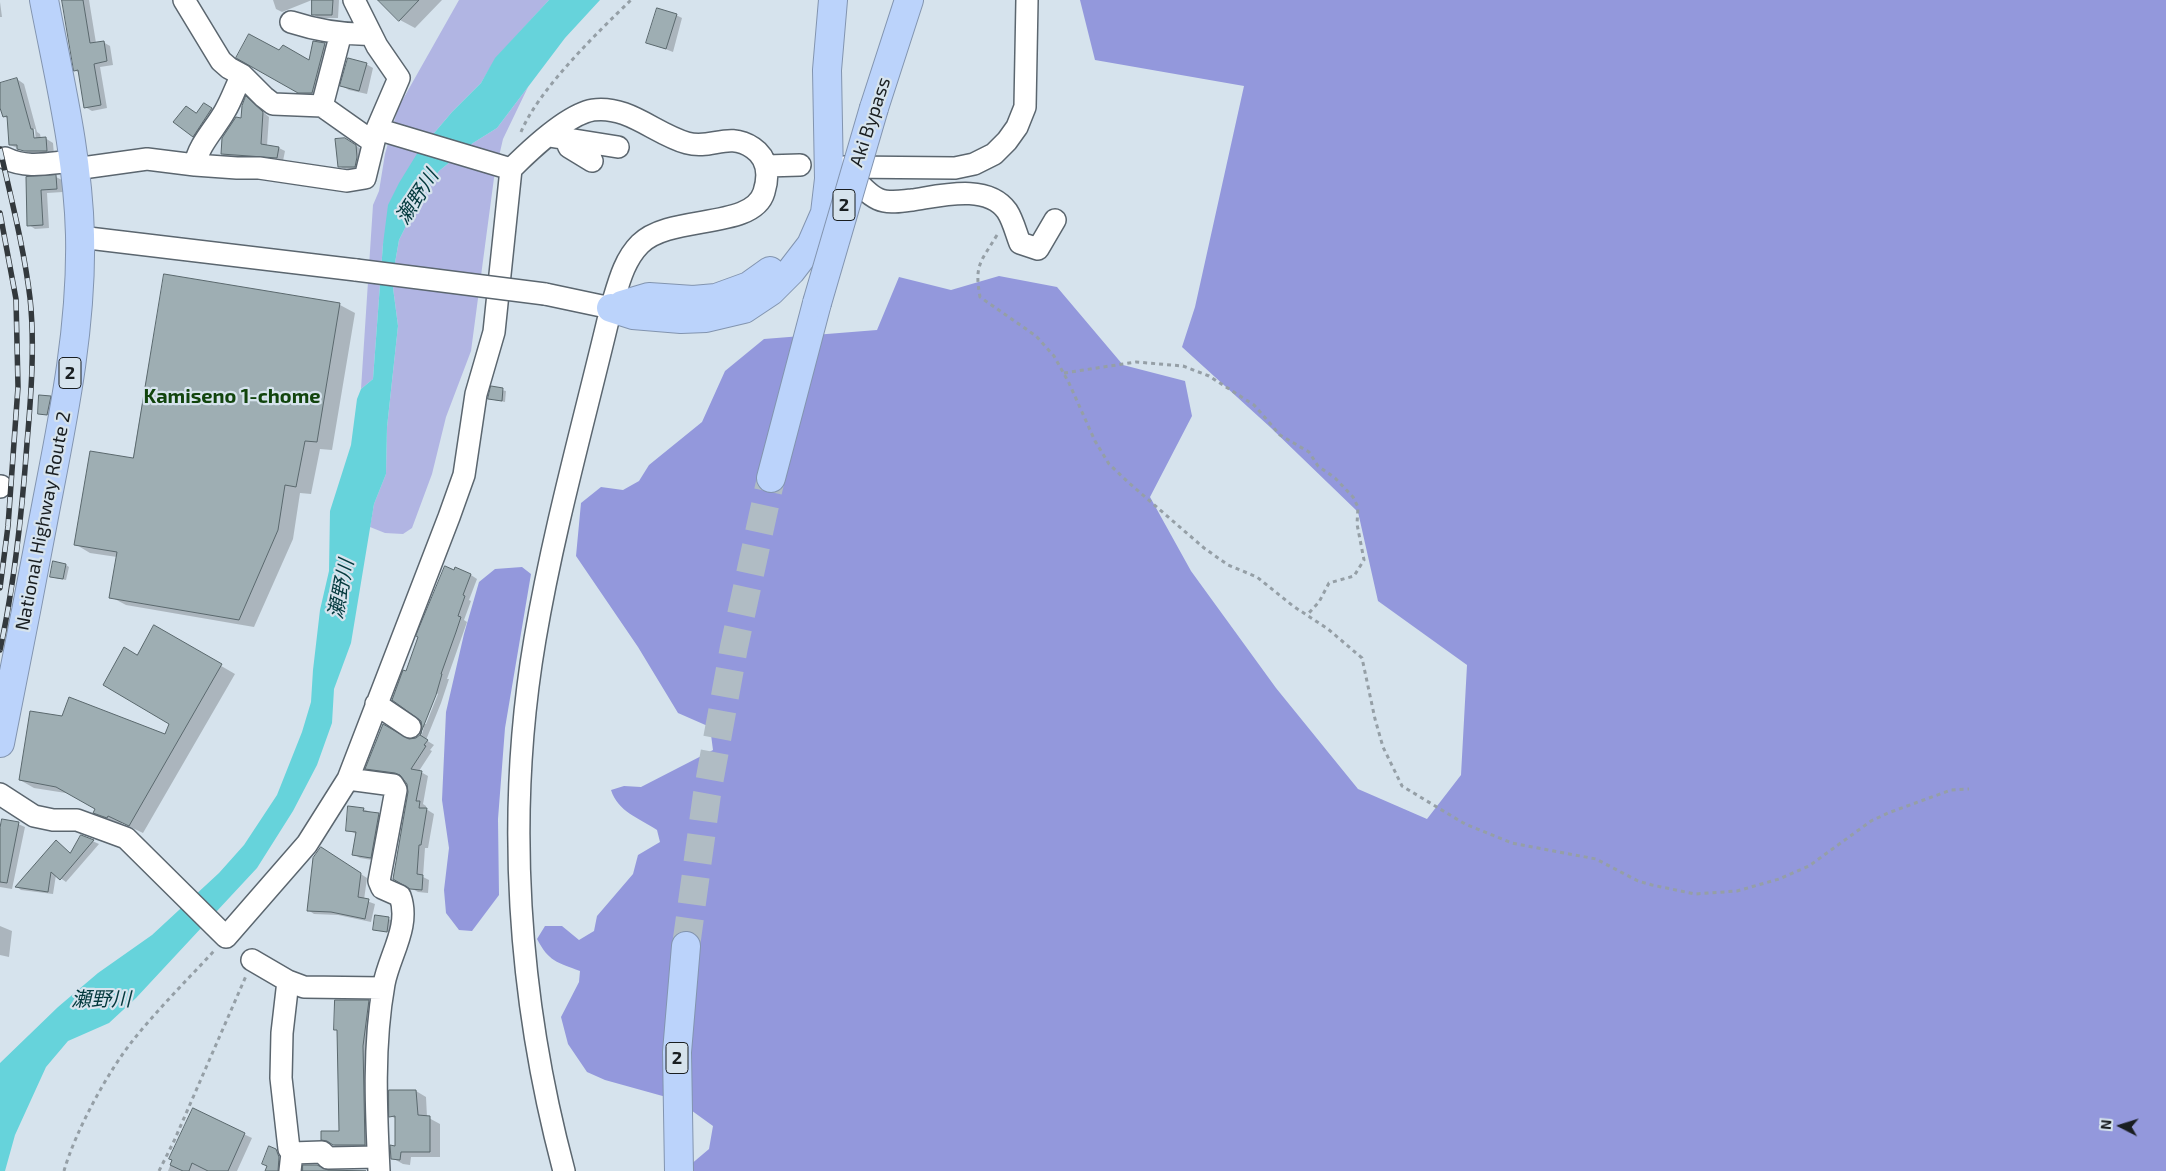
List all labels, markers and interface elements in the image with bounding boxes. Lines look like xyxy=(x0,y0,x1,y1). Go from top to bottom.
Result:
street label: Aki Bypass xyxy=(845,74,895,170)
water label: 瀬野川 xyxy=(391,165,443,229)
road number: 2 xyxy=(833,190,855,220)
road number: 2 xyxy=(59,358,81,388)
district label: Kamiseno 1-chome xyxy=(143,384,321,408)
street label: National Highway Route 2 xyxy=(11,409,75,633)
water label: 瀬野川 xyxy=(323,557,359,621)
water label: 瀬野川 xyxy=(71,987,131,1011)
road number: 2 xyxy=(666,1042,688,1074)
north arrow xyxy=(2096,1101,2146,1151)
text: N xyxy=(2097,1119,2114,1130)

